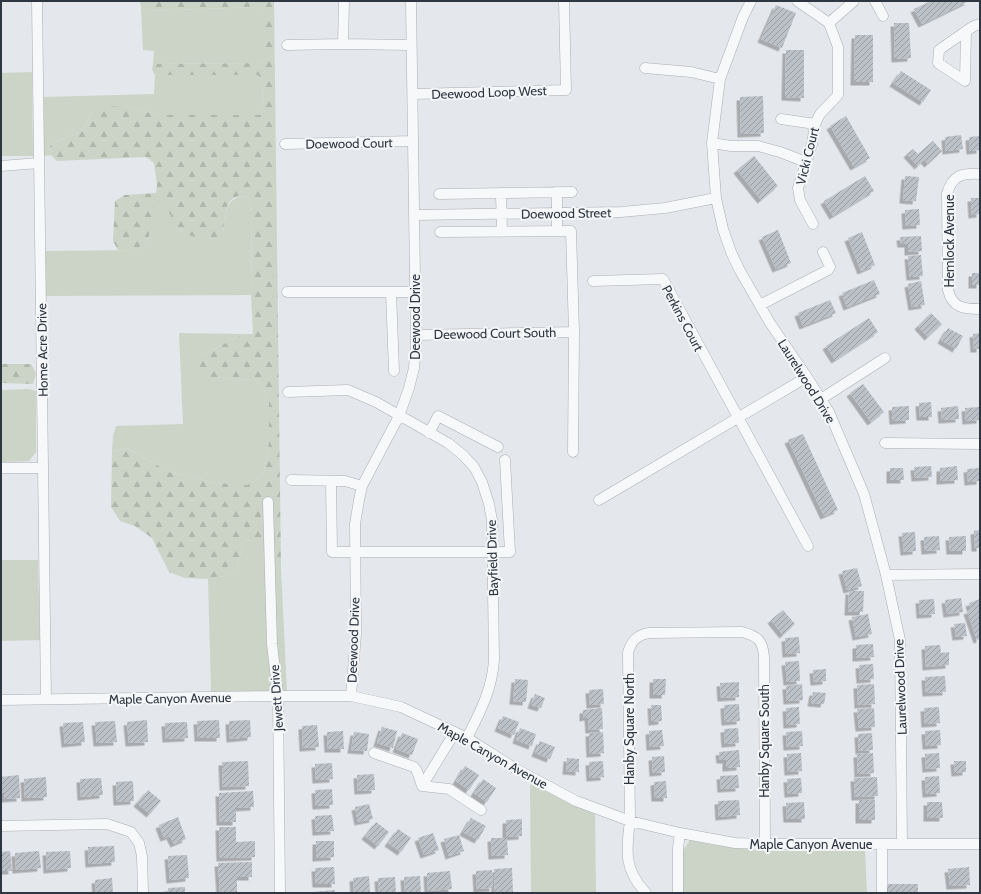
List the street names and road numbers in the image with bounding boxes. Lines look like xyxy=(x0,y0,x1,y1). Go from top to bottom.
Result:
street label: Deewood Loop West xyxy=(431,82,548,102)
street label: Vicki Court xyxy=(792,125,822,187)
street label: Doewood Court xyxy=(305,134,393,152)
street label: Hemlock Avenue xyxy=(941,194,957,288)
street label: Doewood Street xyxy=(521,204,612,222)
street label: Deewood Drive xyxy=(407,274,423,360)
street label: Perkins Court xyxy=(659,282,707,354)
street label: Home Acre Drive xyxy=(33,303,51,397)
street label: Deewood Court South xyxy=(434,324,556,342)
street label: Laurelwood Drive xyxy=(775,336,839,426)
street label: Bayfield Drive xyxy=(483,519,501,596)
street label: Deewood Drive xyxy=(344,597,363,683)
street label: Laurelwood Drive xyxy=(890,638,910,735)
street label: Jewett Drive xyxy=(266,664,286,733)
street label: Hanby Square North xyxy=(621,673,637,785)
street label: Hanby Square South xyxy=(756,684,772,798)
street label: Maple Canyon Avenue xyxy=(108,689,232,707)
street label: Maple Canyon Avenue xyxy=(435,718,551,792)
street label: Maple Canyon Avenue xyxy=(750,836,873,852)

